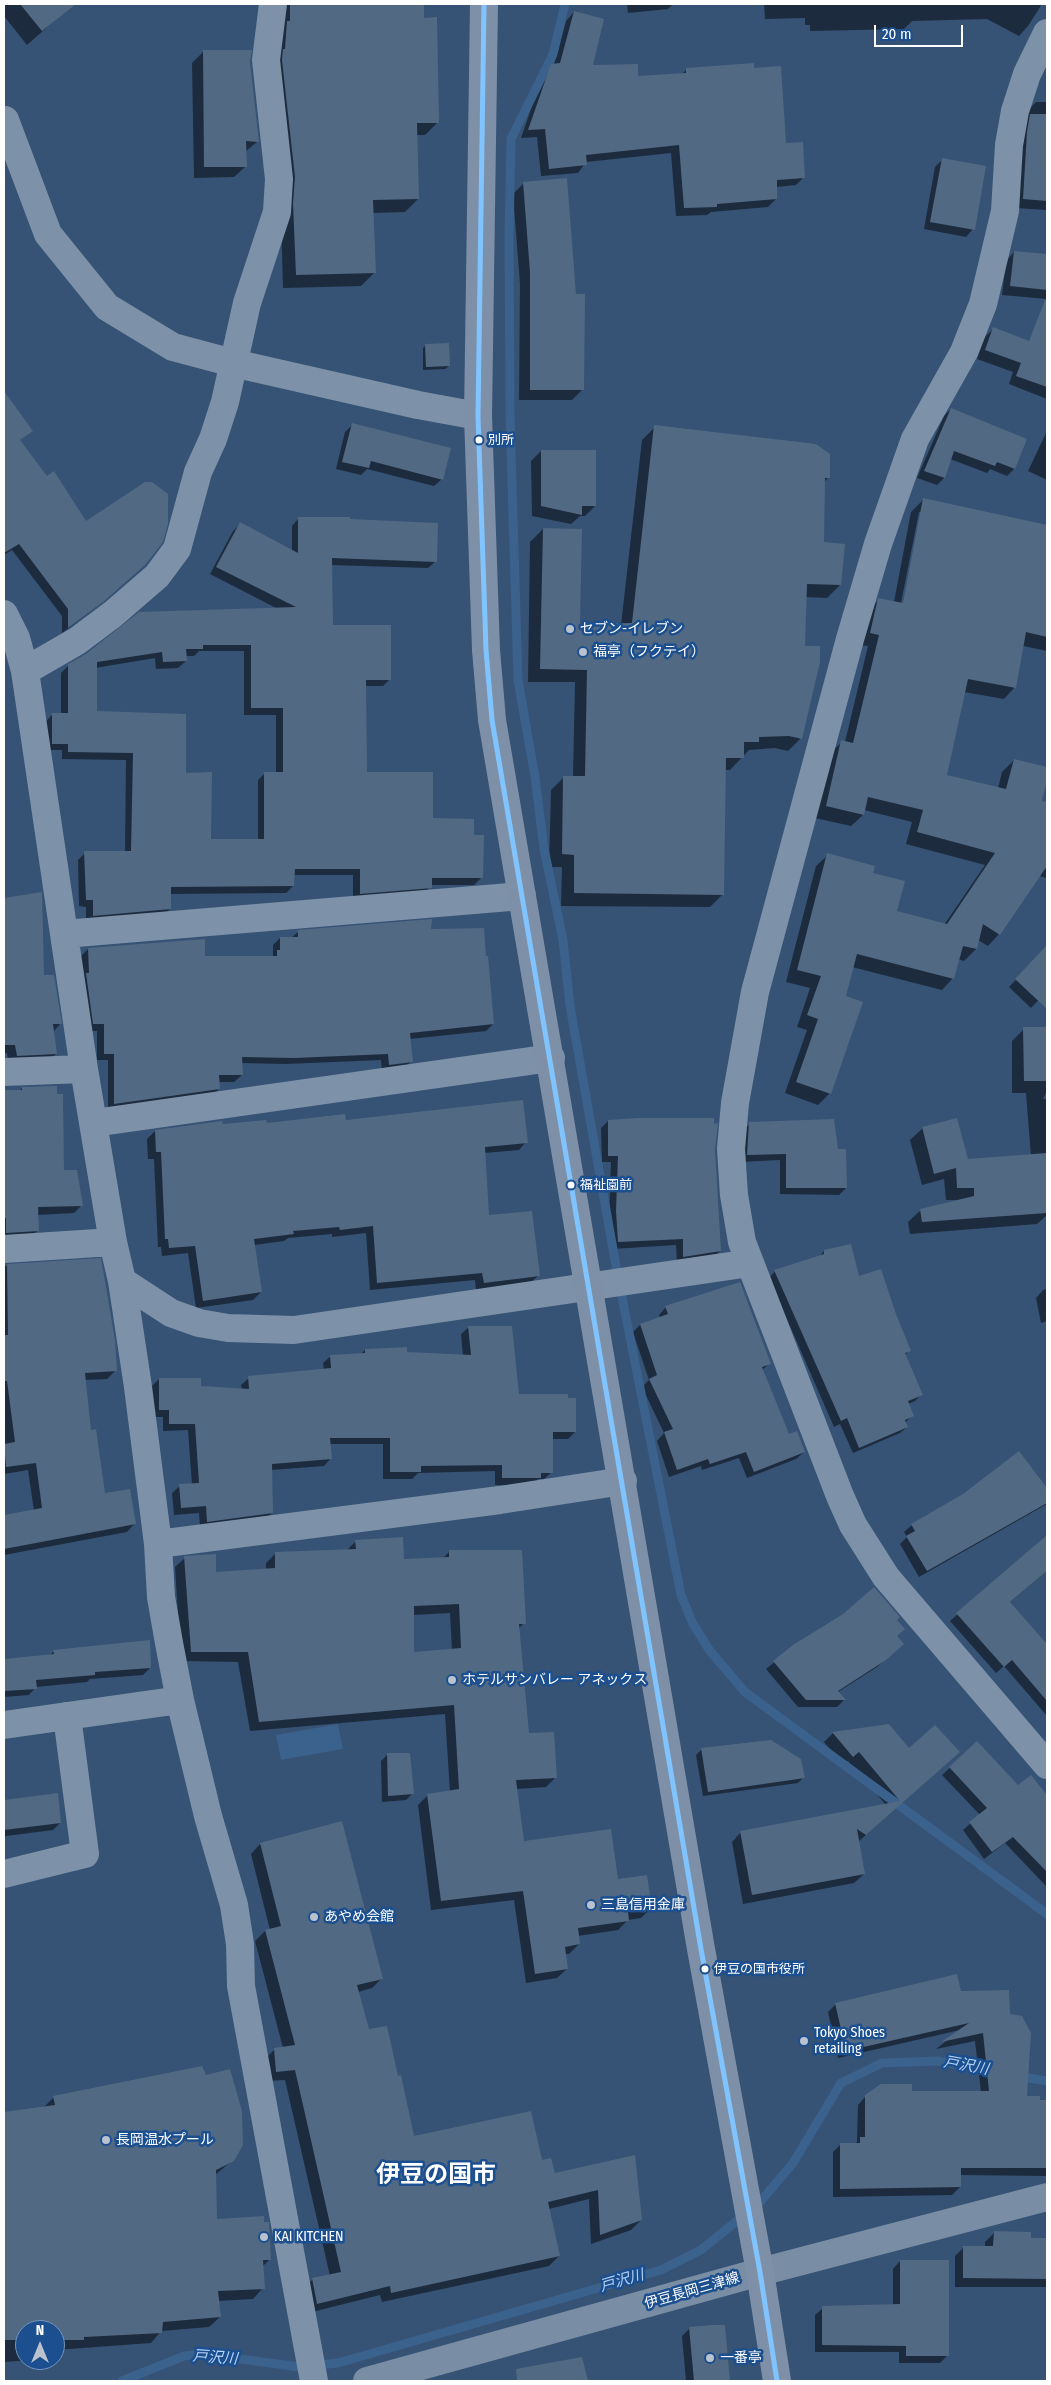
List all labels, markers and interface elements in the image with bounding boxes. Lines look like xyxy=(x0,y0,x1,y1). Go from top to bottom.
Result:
scale bar xyxy=(876,15,965,47)
text: 20 m xyxy=(882,25,912,43)
place label: 別所 xyxy=(488,432,514,448)
marker: 別所 xyxy=(474,435,484,445)
place label: セブン-イレブン xyxy=(580,621,683,637)
marker: セブン-イレブン xyxy=(564,623,576,635)
place label: 福亭（フクテイ） xyxy=(593,644,705,660)
marker: 福亭（フクテイ） xyxy=(577,646,589,658)
place label: 福祉園前 xyxy=(580,1177,632,1193)
marker: 福祉園前 xyxy=(566,1180,576,1190)
place label: ホテルサンバレー アネックス xyxy=(462,1672,647,1688)
marker: ホテルサンバレー アネックス xyxy=(446,1674,458,1686)
place label: 三島信用金庫 xyxy=(601,1897,685,1913)
marker: 三島信用金庫 xyxy=(585,1899,597,1911)
place label: あやめ会館 xyxy=(324,1909,394,1925)
marker: あやめ会館 xyxy=(308,1911,320,1923)
place label: 伊豆の国市役所 xyxy=(714,1961,805,1977)
marker: 伊豆の国市役所 xyxy=(700,1964,710,1974)
place label: Tokyo Shoes retailing xyxy=(814,2025,885,2058)
marker: Tokyo Shoes retailing xyxy=(798,2035,810,2047)
water label: 戸沢川 xyxy=(942,2053,990,2079)
place label: 長岡温水プール xyxy=(116,2132,214,2148)
marker: 長岡温水プール xyxy=(100,2134,112,2146)
district label: 伊豆の国市 xyxy=(376,2161,496,2189)
place label: KAI KITCHEN xyxy=(274,2229,343,2245)
marker: KAI KITCHEN xyxy=(258,2231,270,2243)
water label: 戸沢川 xyxy=(598,2266,646,2296)
street label: 伊豆長岡三津線 xyxy=(643,2269,741,2313)
north arrow xyxy=(15,2320,65,2370)
text: N xyxy=(36,2322,44,2339)
water label: 戸沢川 xyxy=(192,2347,238,2369)
place label: 一番亭 xyxy=(720,2350,762,2366)
marker: 一番亭 xyxy=(704,2352,716,2364)

